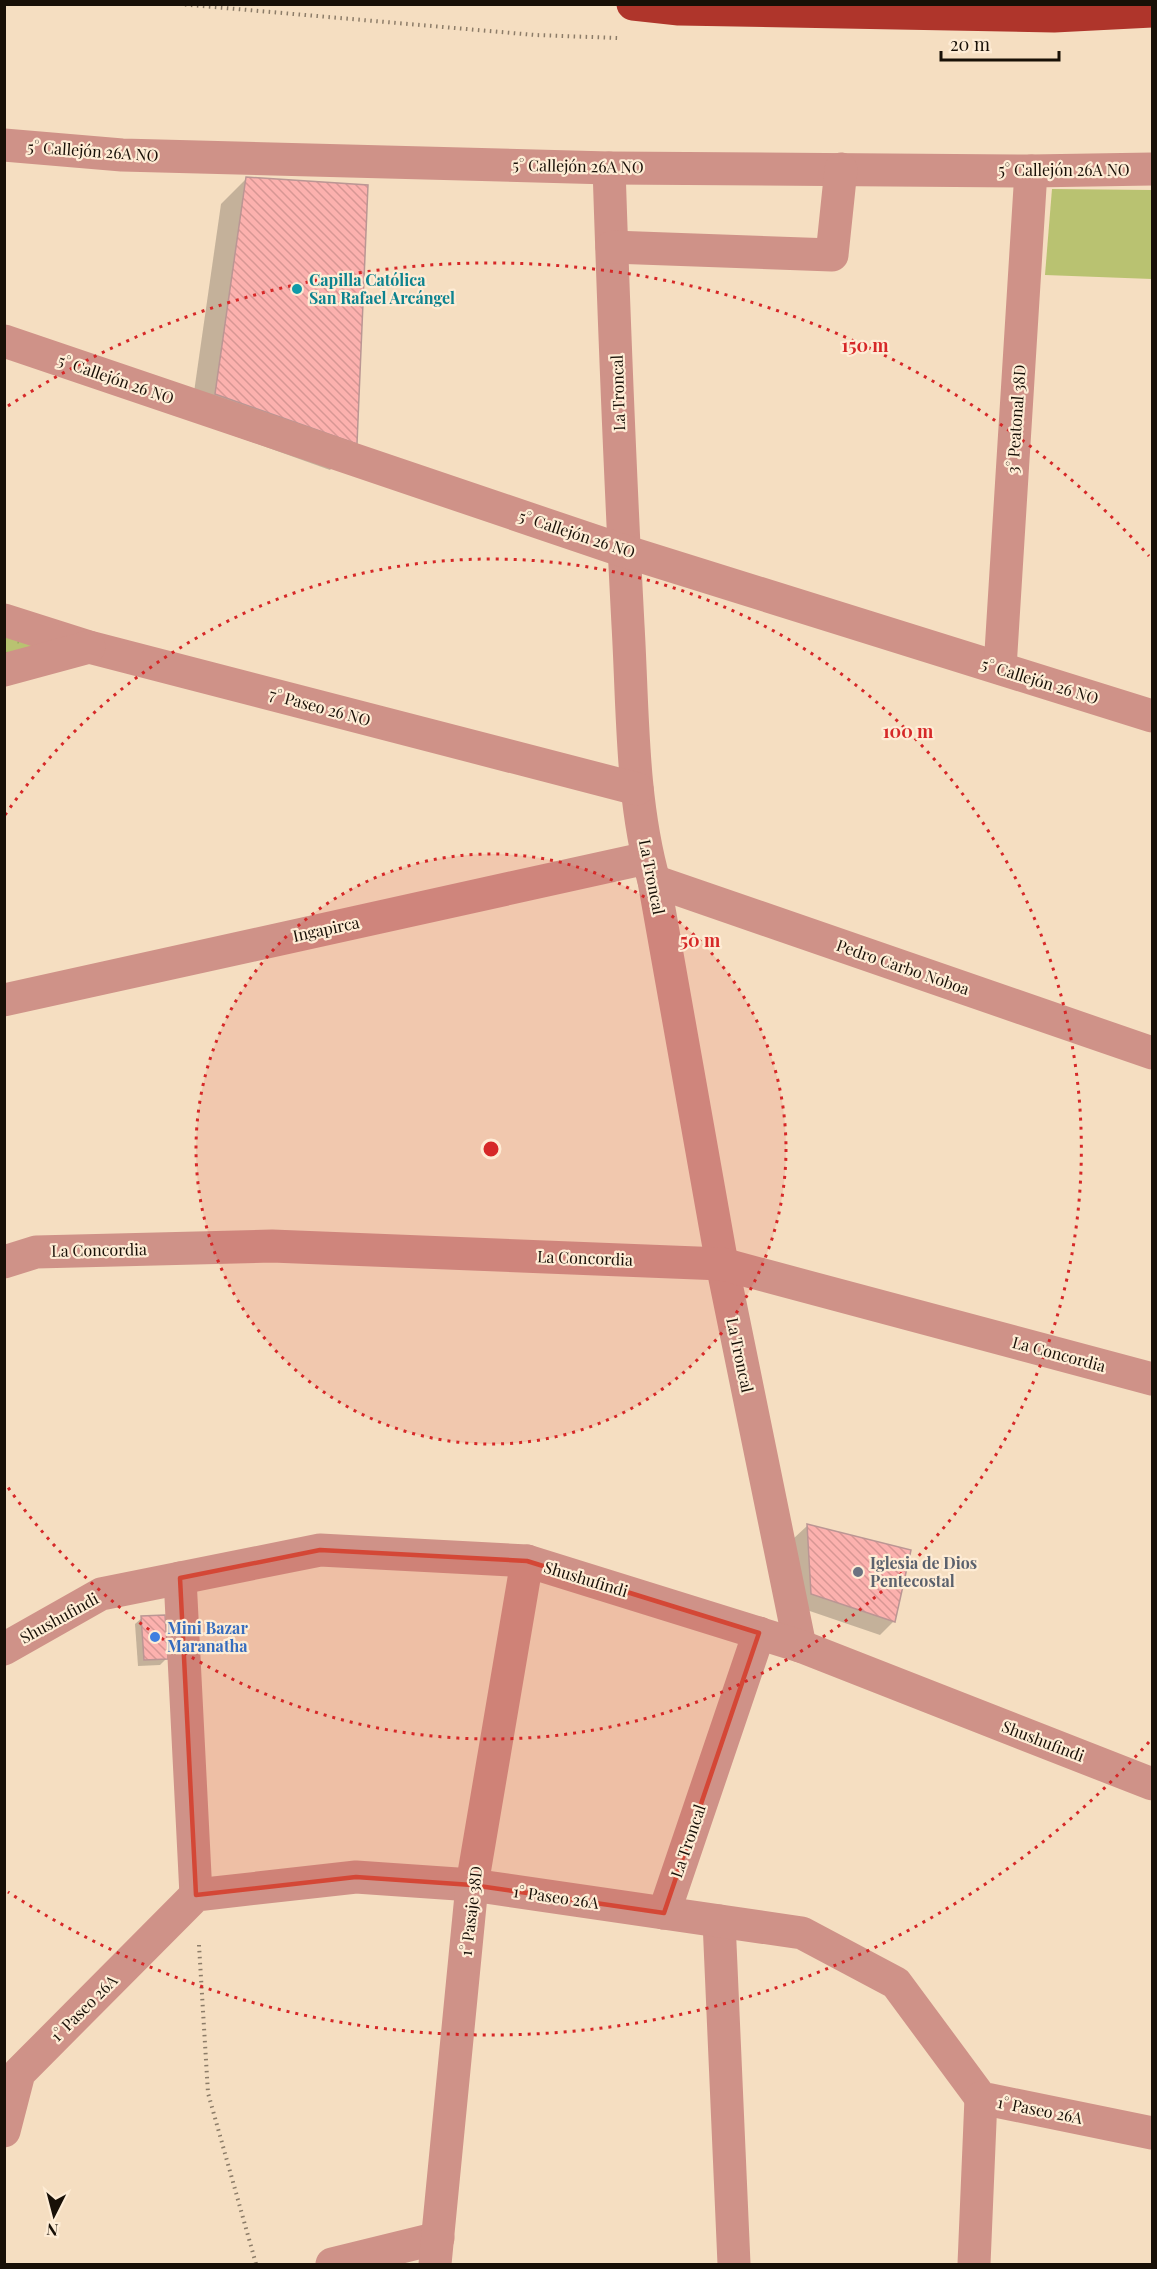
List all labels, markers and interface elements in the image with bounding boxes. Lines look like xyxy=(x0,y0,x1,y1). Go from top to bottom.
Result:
scale bar xyxy=(941,24,1060,62)
text: 20 m xyxy=(950,32,990,56)
street label: 5° Callejón 26A NO xyxy=(27,135,159,166)
street label: 5° Callejón 26A NO xyxy=(512,154,644,177)
street label: 5° Callejón 26A NO xyxy=(998,159,1130,180)
place label: Capilla Católica San Rafael Arcángel xyxy=(309,269,455,308)
marker: Capilla Católica San Rafael Arcángel xyxy=(290,282,304,296)
text: 150 m xyxy=(841,333,889,357)
street label: 5° Callejón 26 NO xyxy=(55,349,177,408)
street label: La Troncal xyxy=(606,354,629,431)
street label: 3° Peatonal 38D xyxy=(1001,364,1030,474)
street label: 5° Callejón 26 NO xyxy=(516,505,638,562)
street label: 5° Callejón 26 NO xyxy=(979,653,1101,708)
street label: 7° Paseo 26 NO xyxy=(267,683,373,730)
text: 100 m xyxy=(883,719,934,743)
street label: La Troncal xyxy=(635,838,670,917)
street label: Ingapirca xyxy=(291,911,361,946)
text: 50 m xyxy=(680,928,721,952)
street label: Pedro Carbo Noboa xyxy=(834,934,972,999)
centre of rings xyxy=(481,1139,501,1159)
street label: La Concordia xyxy=(51,1238,147,1261)
street label: La Concordia xyxy=(537,1245,633,1270)
street label: La Troncal xyxy=(722,1315,759,1395)
street label: La Concordia xyxy=(1010,1331,1108,1376)
place label: Iglesia de Dios Pentecostal xyxy=(870,1552,977,1591)
street label: Shushufindi xyxy=(542,1556,631,1601)
marker: Iglesia de Dios Pentecostal xyxy=(851,1565,865,1579)
street label: Shushufindi xyxy=(16,1587,102,1648)
place label: Mini Bazar Maranatha xyxy=(167,1617,248,1656)
marker: Mini Bazar Maranatha xyxy=(148,1630,162,1644)
street label: Shushufindi xyxy=(999,1715,1088,1766)
street label: La Troncal xyxy=(665,1801,710,1880)
street label: 1° Pasaje 38D xyxy=(455,1865,486,1957)
street label: 1° Paseo 26A xyxy=(512,1880,601,1913)
street label: 1° Paseo 26A xyxy=(46,1969,122,2046)
street label: 1° Paseo 26A xyxy=(996,2091,1085,2128)
north arrow xyxy=(24,2185,84,2245)
text: N xyxy=(45,2219,59,2241)

